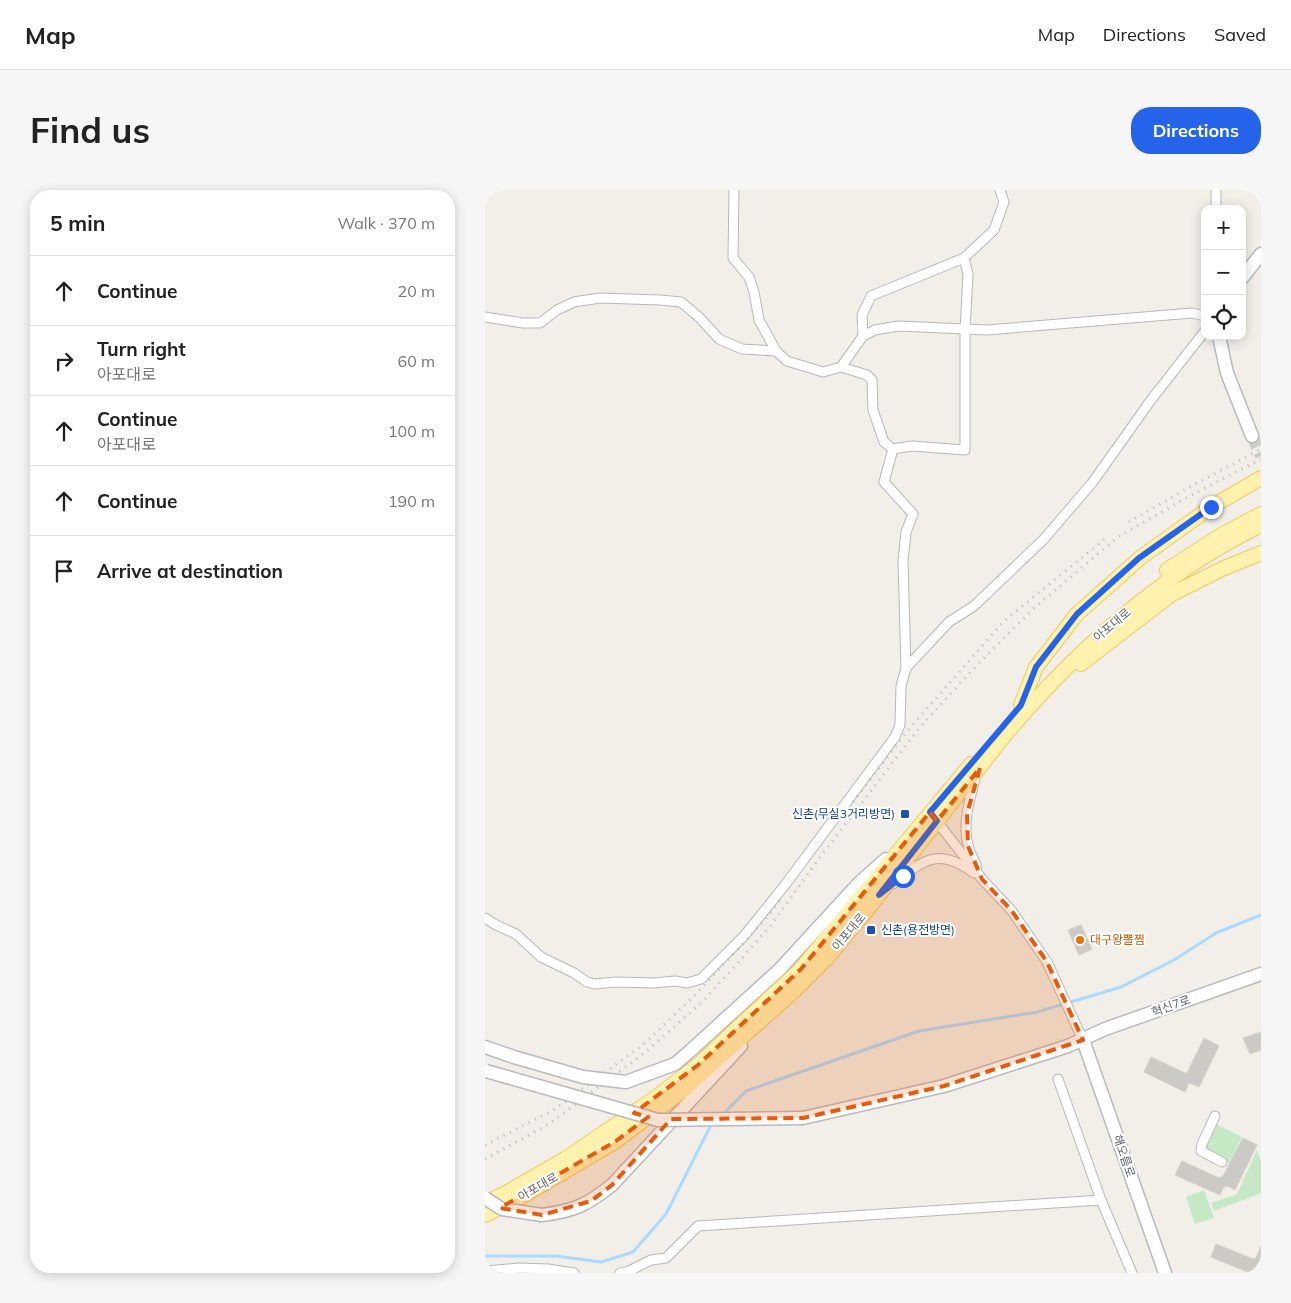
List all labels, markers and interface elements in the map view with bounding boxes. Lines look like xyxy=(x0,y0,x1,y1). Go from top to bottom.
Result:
text: Map xyxy=(25,20,76,50)
text: Map xyxy=(1038,23,1075,46)
text: Directions xyxy=(1103,23,1186,46)
text: Saved xyxy=(1214,23,1266,46)
button: Directions xyxy=(1131,107,1261,154)
text: Find us xyxy=(30,108,150,152)
map controls xyxy=(1201,205,1246,340)
button: + xyxy=(1201,205,1246,250)
text: 5 min xyxy=(50,210,105,236)
text: Walk · 370 m xyxy=(337,213,435,233)
button: − xyxy=(1201,250,1246,295)
icon: ahead xyxy=(50,277,78,305)
text: Continue xyxy=(97,279,177,303)
text: 20 m xyxy=(398,281,435,301)
button: locate xyxy=(1201,295,1246,340)
text: Turn right xyxy=(97,337,186,361)
icon: right xyxy=(50,347,78,375)
text: 60 m xyxy=(398,351,435,371)
text: 아포대로 xyxy=(97,364,156,384)
text: Continue xyxy=(97,407,177,431)
icon: ahead xyxy=(50,417,78,445)
text: 100 m xyxy=(388,421,435,441)
text: 아포대로 xyxy=(97,434,156,454)
icon: ahead xyxy=(50,487,78,515)
text: Continue xyxy=(97,489,177,513)
text: 190 m xyxy=(388,491,435,511)
route end xyxy=(1200,496,1223,519)
icon: arrive xyxy=(50,557,78,585)
text: Arrive at destination xyxy=(97,559,283,583)
street label: 아포대로 xyxy=(1090,605,1133,645)
place label: 신촌(무실3거리방면) xyxy=(792,806,895,821)
marker: 신촌(무실3거리방면) xyxy=(899,808,911,820)
route start xyxy=(892,865,915,888)
street label: 아포대로 xyxy=(829,910,869,953)
place label: 신촌(용전방면) xyxy=(881,922,955,937)
marker: 신촌(용전방면) xyxy=(865,924,877,936)
place label: 대구왕뽈찜 xyxy=(1090,932,1145,947)
marker: 대구왕뽈찜 xyxy=(1074,934,1086,946)
street label: 혁신7로 xyxy=(1149,992,1192,1019)
street label: 해오름로 xyxy=(1110,1133,1139,1179)
street label: 아포대로 xyxy=(515,1169,561,1204)

